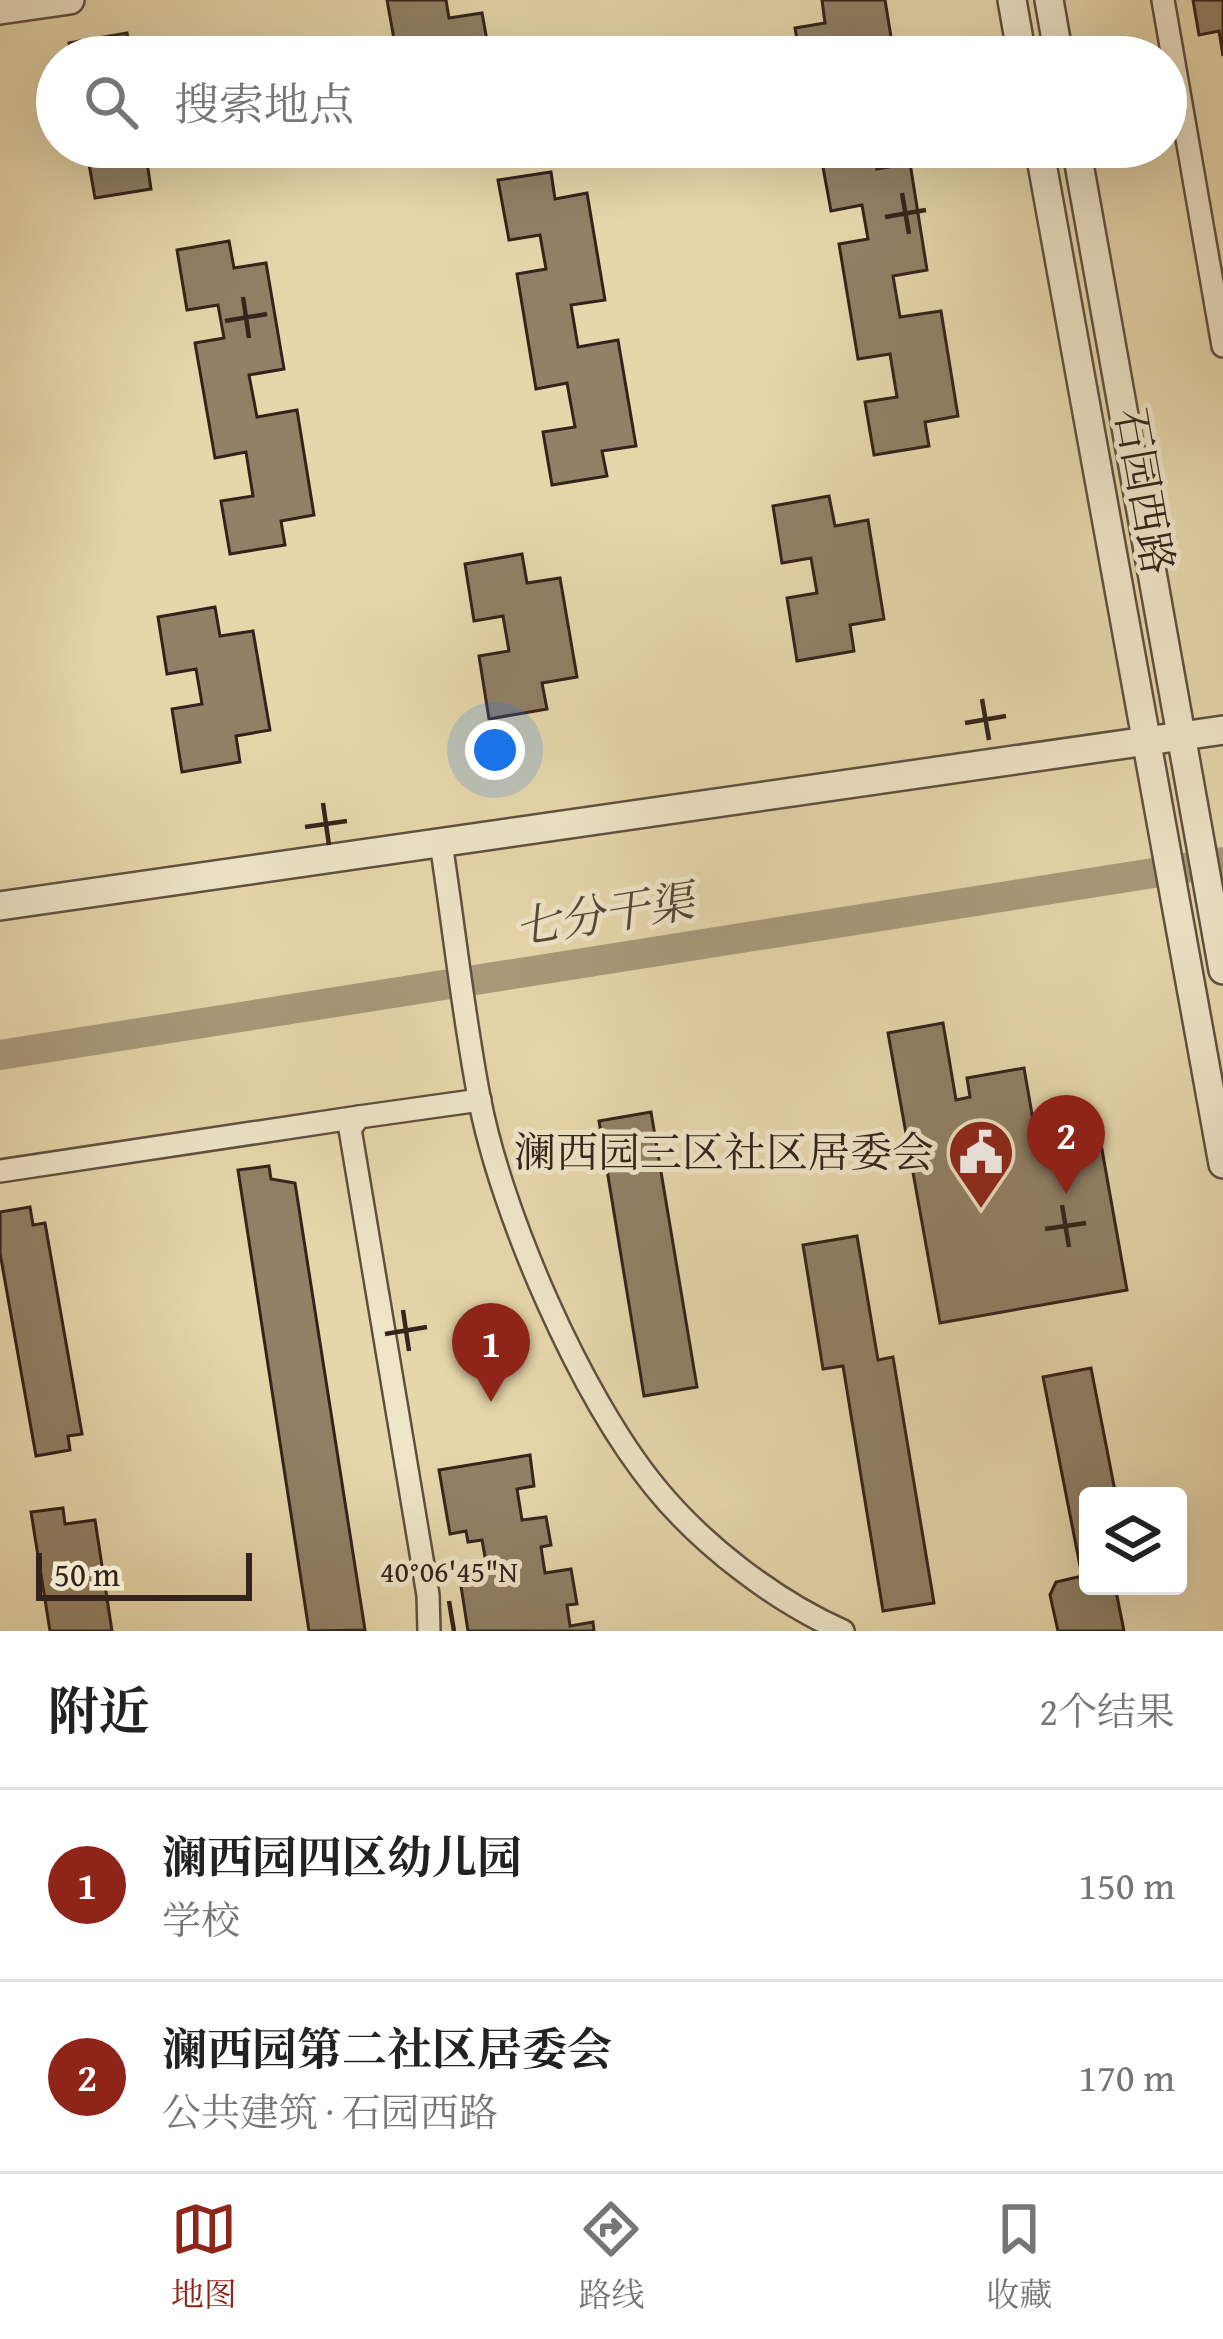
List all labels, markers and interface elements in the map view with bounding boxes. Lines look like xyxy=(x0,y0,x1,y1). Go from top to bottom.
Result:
search box xyxy=(36,36,1187,168)
icon: search xyxy=(78,69,144,135)
text: 搜索地点 xyxy=(174,71,354,136)
street label: 石园西路 xyxy=(1101,403,1190,579)
your location xyxy=(465,720,525,780)
water label: 七分干渠 xyxy=(510,866,704,960)
pin: 2 xyxy=(1027,1095,1105,1194)
public building icon: 澜西园三区社区居委会 xyxy=(946,1117,1016,1211)
place label: 澜西园三区社区居委会 xyxy=(514,1121,934,1182)
pin: 1 xyxy=(452,1303,530,1402)
map controls xyxy=(1079,1487,1187,1595)
button: layers xyxy=(1079,1487,1187,1595)
scale bar xyxy=(36,1547,252,1600)
text: 40°06'45"N xyxy=(380,1549,518,1593)
text: 50 m xyxy=(54,1550,120,1598)
text: 附近 xyxy=(48,1673,150,1748)
text: 2个结果 xyxy=(1039,1682,1175,1739)
text: 澜西园四区幼儿园 xyxy=(162,1824,522,1889)
text: 1 xyxy=(77,1856,97,1913)
text: 150 m xyxy=(1078,1856,1175,1913)
text: 学校 xyxy=(162,1891,240,1948)
text: 澜西园第二社区居委会 xyxy=(162,2016,612,2081)
text: 2 xyxy=(77,2048,97,2105)
text: 170 m xyxy=(1078,2048,1175,2105)
text: 公共建筑 · 石园西路 xyxy=(162,2083,498,2140)
tab: 地图 xyxy=(171,2196,237,2318)
tab: 路线 xyxy=(578,2196,644,2318)
tab: 收藏 xyxy=(986,2196,1052,2318)

